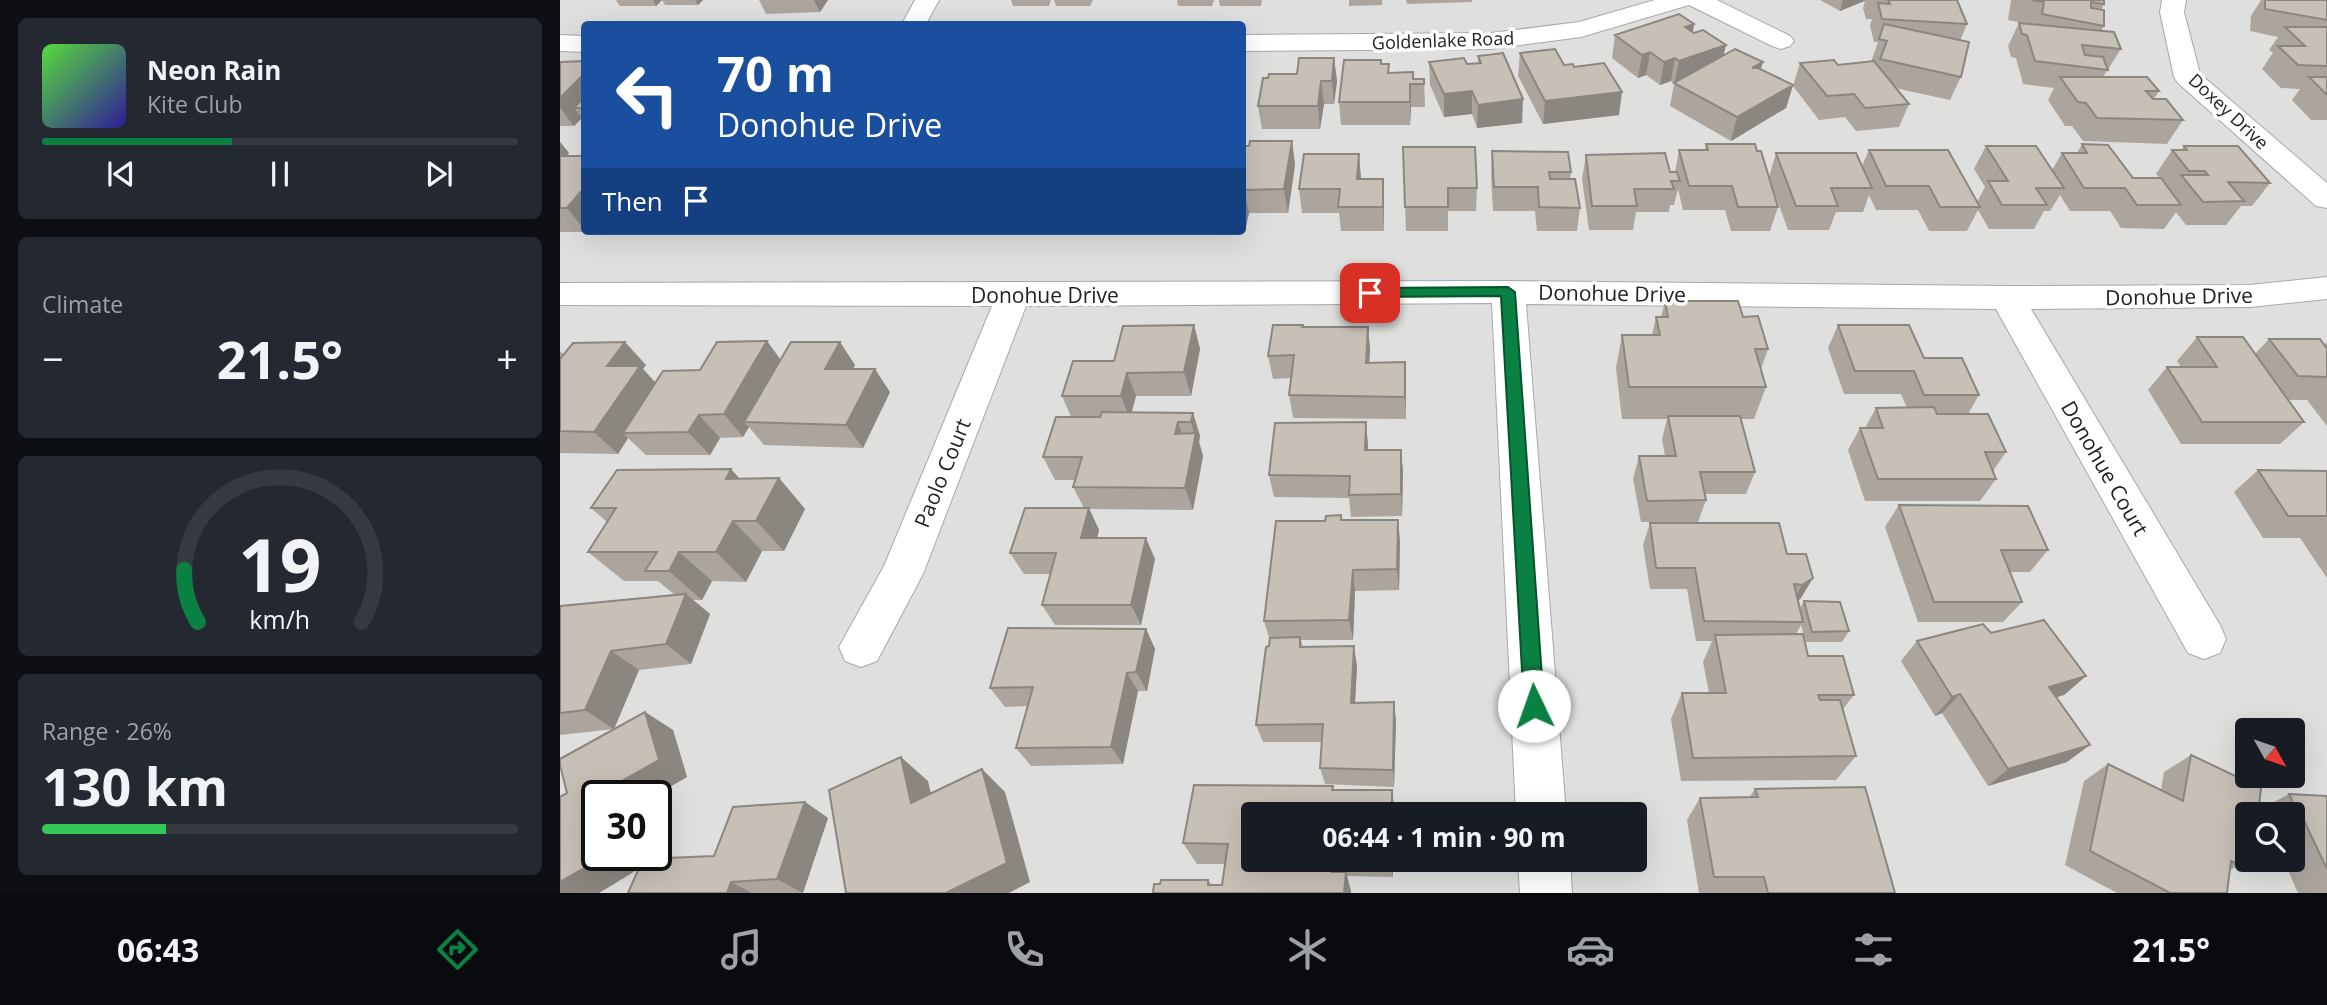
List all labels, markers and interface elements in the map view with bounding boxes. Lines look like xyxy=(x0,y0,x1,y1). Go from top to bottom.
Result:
street label: Goldenlake Road xyxy=(1371,26,1515,54)
text: 70 m xyxy=(717,40,834,106)
icon: left xyxy=(602,49,693,140)
text: Neon Rain xyxy=(147,52,281,88)
street label: Doxey Drive xyxy=(2184,68,2274,154)
text: Kite Club xyxy=(147,88,242,120)
text: Donohue Drive xyxy=(717,103,942,146)
icon: previous xyxy=(102,155,140,193)
icon: pause xyxy=(261,155,299,193)
icon: next xyxy=(420,155,458,193)
icon: arrive xyxy=(677,182,715,220)
text: Then xyxy=(602,183,663,219)
pin xyxy=(1340,263,1400,323)
icon: arrive xyxy=(1351,274,1389,312)
street label: Donohue Drive xyxy=(1538,278,1686,308)
street label: Donohue Drive xyxy=(971,281,1119,309)
street label: Donohue Drive xyxy=(2105,281,2253,311)
text: Climate xyxy=(42,288,123,320)
text: 21.5° xyxy=(217,323,343,394)
text: − xyxy=(42,332,64,384)
text: + xyxy=(496,332,518,384)
street label: Donohue Court xyxy=(2055,396,2155,540)
street label: Paolo Court xyxy=(907,414,977,532)
text: 19 xyxy=(238,514,322,613)
text: km/h xyxy=(250,602,310,636)
position arrow xyxy=(1497,669,1571,743)
text: Range · 26% xyxy=(42,715,172,747)
north arrow xyxy=(2235,718,2305,788)
map controls xyxy=(2235,718,2305,872)
text: 130 km xyxy=(42,750,228,821)
speed limit sign: 30 xyxy=(581,780,672,871)
button: search xyxy=(2235,802,2305,872)
text: 06:44 · 1 min · 90 m xyxy=(1323,819,1565,855)
icon: directions xyxy=(433,925,482,974)
icon: music xyxy=(717,925,766,974)
icon: phone xyxy=(1000,925,1049,974)
icon: climate xyxy=(1283,925,1332,974)
icon: car xyxy=(1566,925,1615,974)
icon: filters xyxy=(1849,925,1898,974)
text: 06:43 xyxy=(117,928,199,971)
text: 21.5° xyxy=(2132,928,2210,971)

